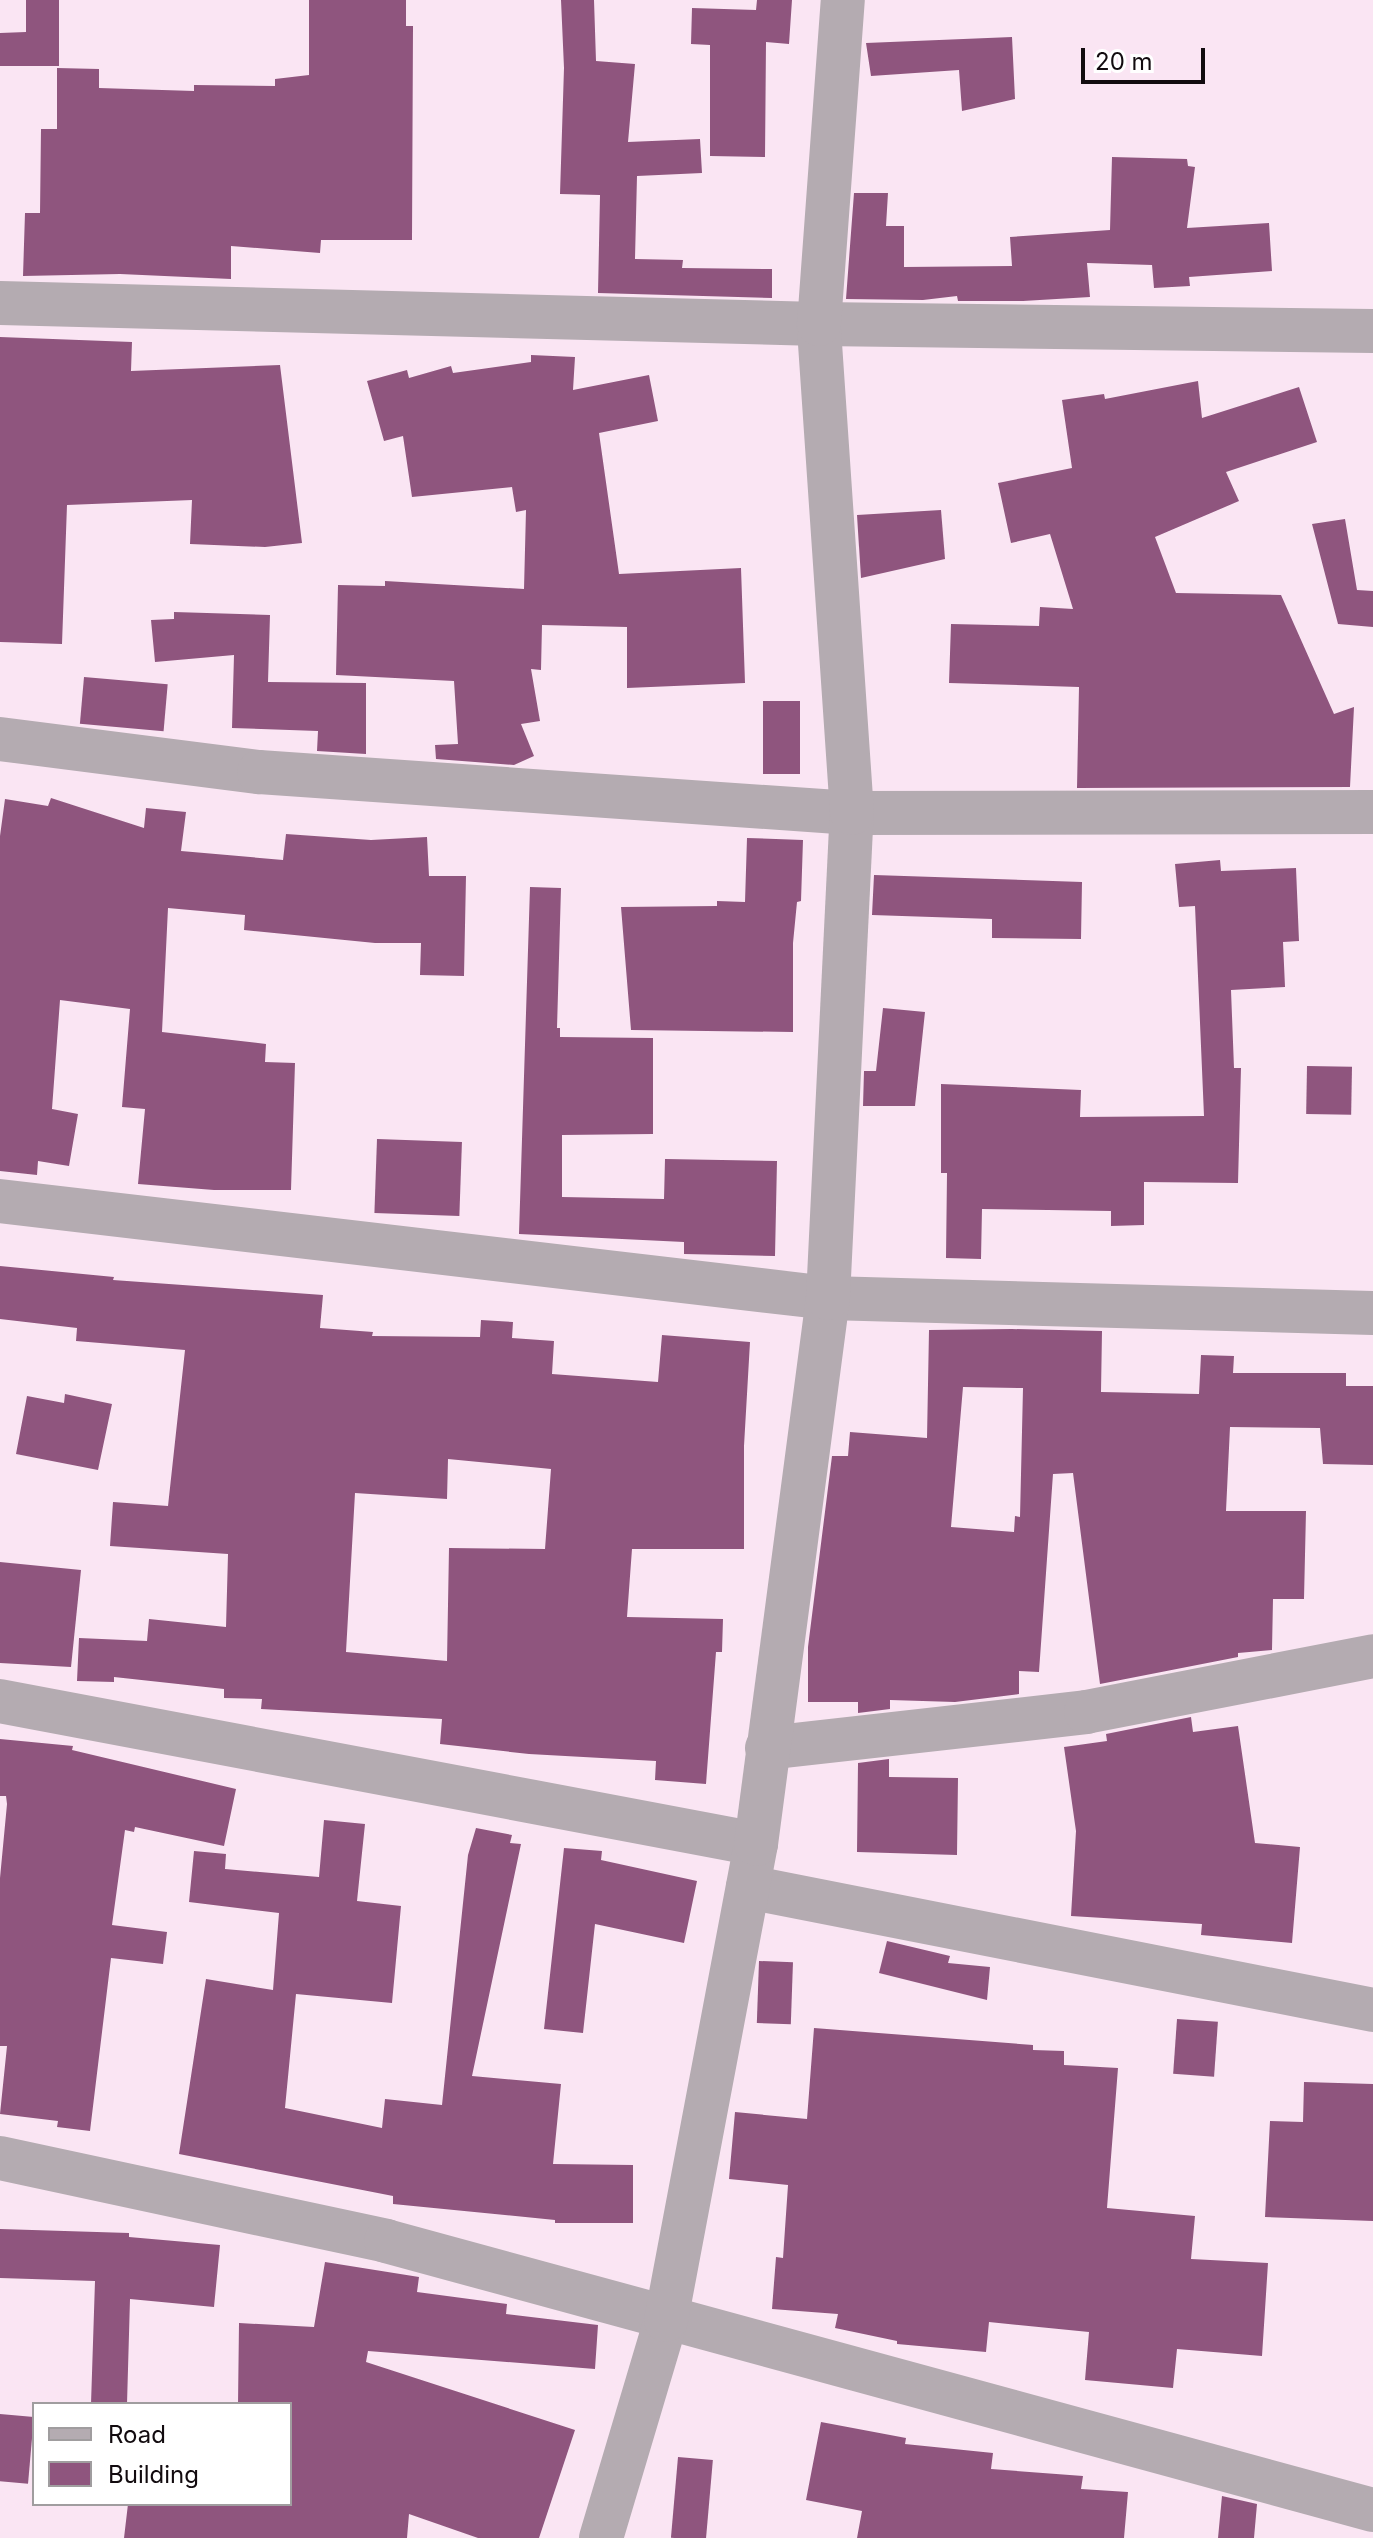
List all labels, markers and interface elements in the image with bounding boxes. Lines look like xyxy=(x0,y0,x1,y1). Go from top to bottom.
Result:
scale bar xyxy=(1085,32,1209,82)
text: 20 m xyxy=(1095,47,1153,76)
legend xyxy=(32,2402,292,2506)
text: Road xyxy=(108,2420,166,2449)
text: Building xyxy=(108,2460,199,2489)

